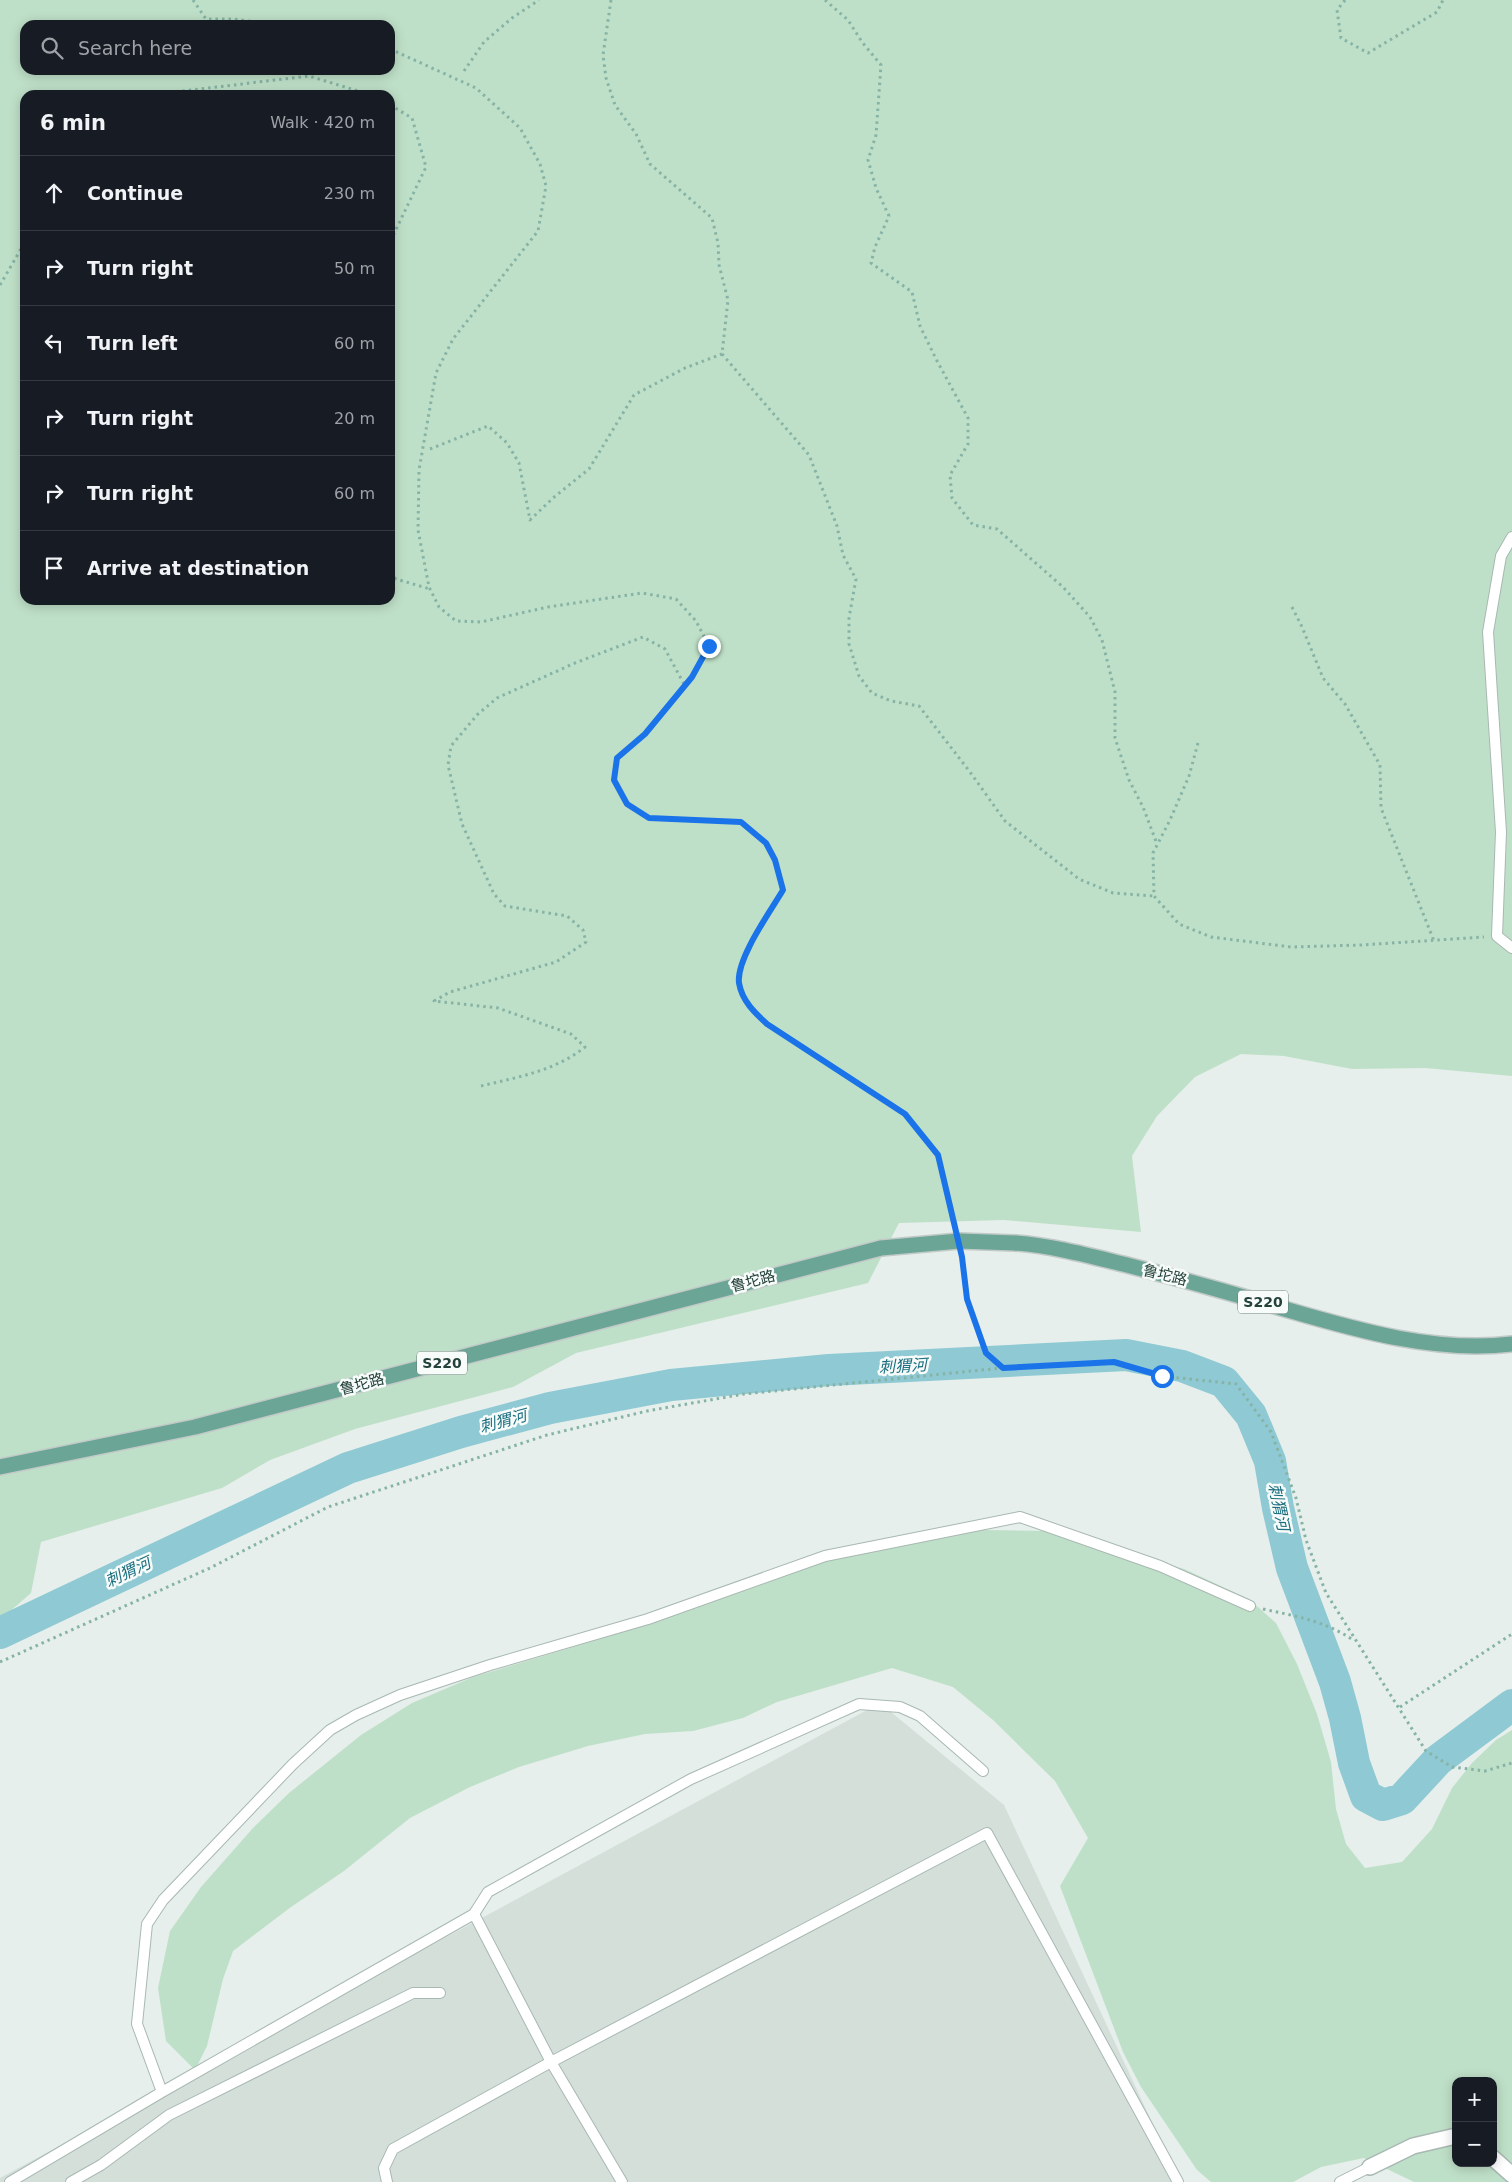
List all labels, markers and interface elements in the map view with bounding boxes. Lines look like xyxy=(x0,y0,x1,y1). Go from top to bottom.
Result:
search box xyxy=(20,20,395,75)
icon: search xyxy=(38,34,66,62)
text: Search here xyxy=(78,37,192,59)
text: 6 min xyxy=(40,111,106,135)
text: Walk · 420 m xyxy=(270,113,375,132)
icon: ahead xyxy=(40,179,68,207)
text: Continue xyxy=(87,182,183,204)
text: 230 m xyxy=(324,184,375,203)
icon: right xyxy=(40,254,68,282)
text: Turn right xyxy=(87,257,193,279)
text: 50 m xyxy=(334,259,375,278)
icon: left xyxy=(40,329,68,357)
text: Turn left xyxy=(87,332,178,354)
text: 60 m xyxy=(334,334,375,353)
icon: right xyxy=(40,404,68,432)
text: Turn right xyxy=(87,407,193,429)
text: 20 m xyxy=(334,409,375,428)
icon: right xyxy=(40,479,68,507)
text: Turn right xyxy=(87,482,193,504)
text: 60 m xyxy=(334,484,375,503)
icon: arrive xyxy=(40,554,68,582)
text: Arrive at destination xyxy=(87,557,309,579)
route end xyxy=(698,635,721,658)
street label: 鲁坨路 xyxy=(1141,1261,1189,1289)
street label: 鲁坨路 xyxy=(729,1266,777,1296)
road number: S220 xyxy=(1238,1290,1288,1314)
road number: S220 xyxy=(417,1352,467,1375)
water label: 刺猬河 xyxy=(879,1355,930,1377)
route start xyxy=(1151,1365,1174,1388)
street label: 鲁坨路 xyxy=(338,1369,386,1399)
water label: 刺猬河 xyxy=(477,1405,532,1436)
water label: 刺猬河 xyxy=(1265,1482,1294,1535)
water label: 刺猬河 xyxy=(102,1552,156,1591)
map controls xyxy=(1452,2077,1497,2167)
button: + xyxy=(1452,2077,1497,2122)
button: − xyxy=(1452,2122,1497,2167)

